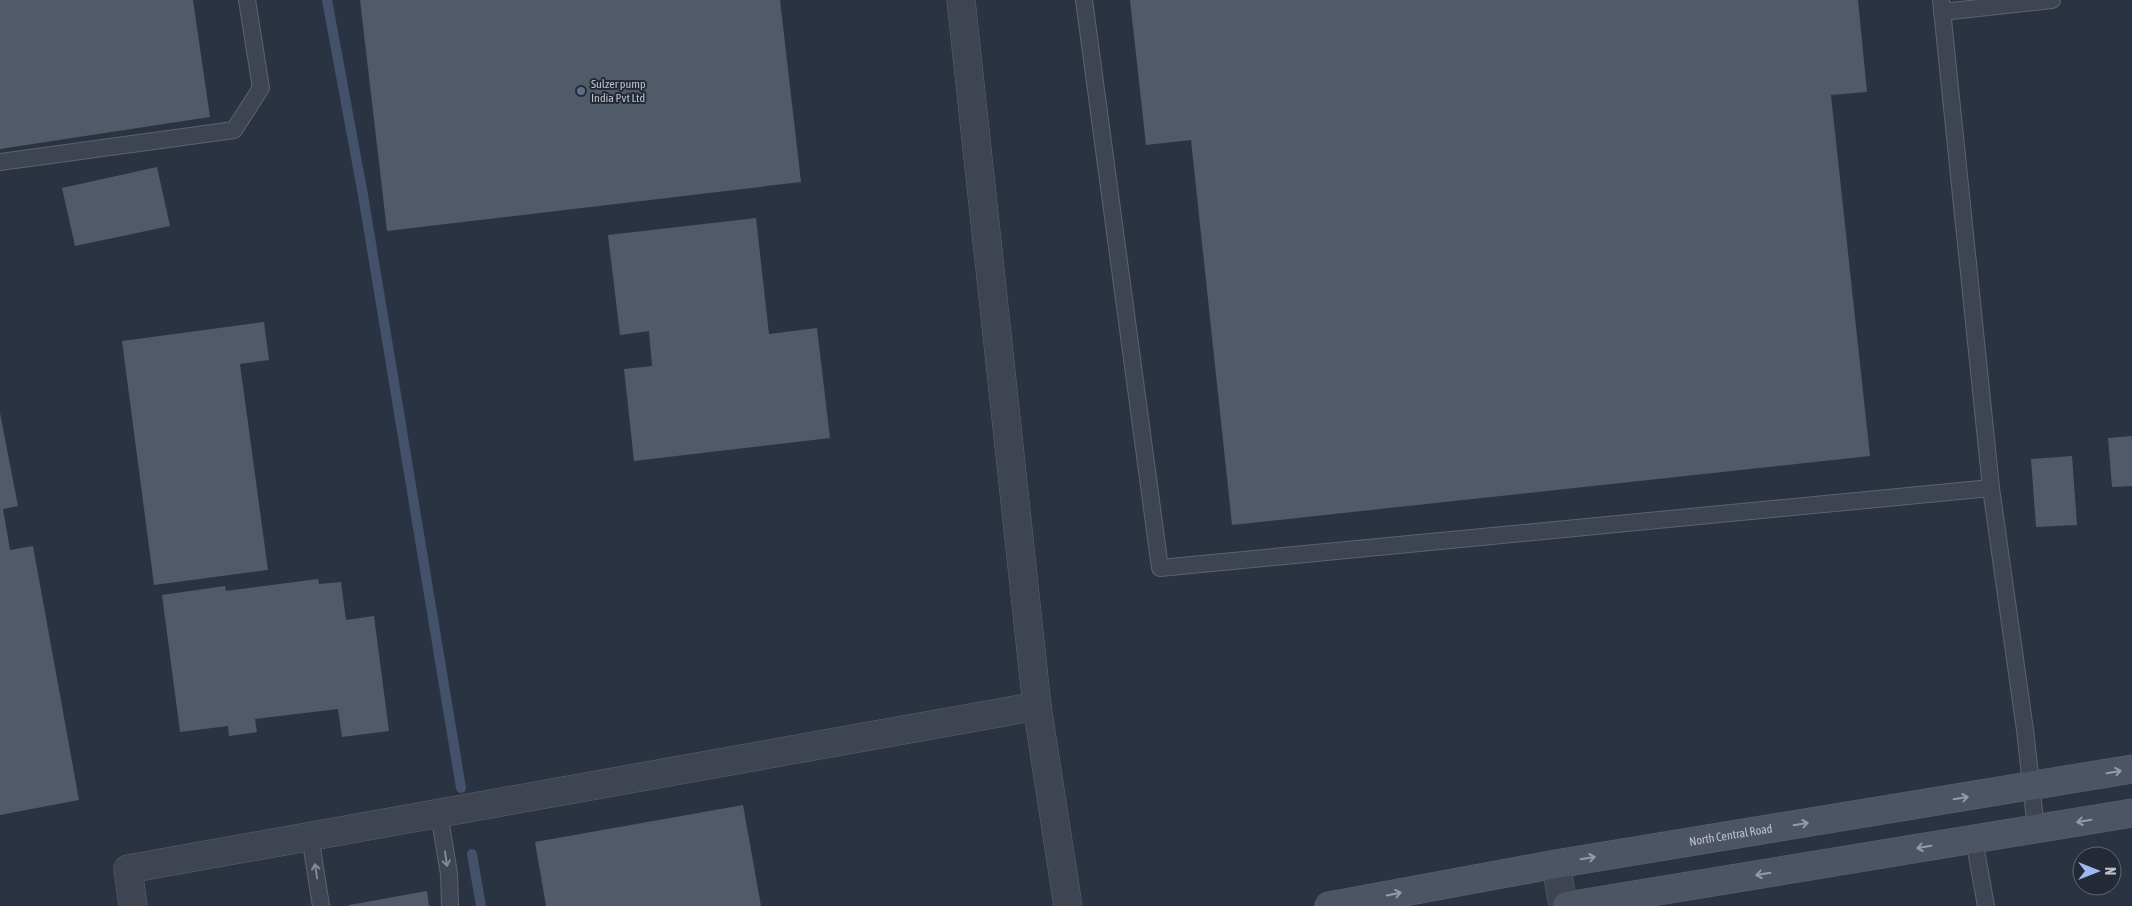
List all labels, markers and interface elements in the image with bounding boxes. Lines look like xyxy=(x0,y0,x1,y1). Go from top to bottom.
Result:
place label: Sulzer pump India Pvt Ltd xyxy=(591,77,646,105)
marker: Sulzer pump India Pvt Ltd xyxy=(575,85,587,97)
one-way arrow xyxy=(2106,767,2122,777)
one-way arrow xyxy=(1953,792,1969,802)
one-way arrow xyxy=(2076,816,2092,826)
one-way arrow xyxy=(1792,818,1808,828)
street label: North Central Road xyxy=(1688,821,1773,849)
one-way arrow xyxy=(1916,843,1932,853)
north arrow xyxy=(2072,846,2122,896)
one-way arrow xyxy=(442,851,452,867)
one-way arrow xyxy=(1580,853,1596,863)
one-way arrow xyxy=(310,864,320,880)
text: N xyxy=(2102,867,2118,875)
one-way arrow xyxy=(1756,869,1772,879)
one-way arrow xyxy=(1386,888,1402,898)

